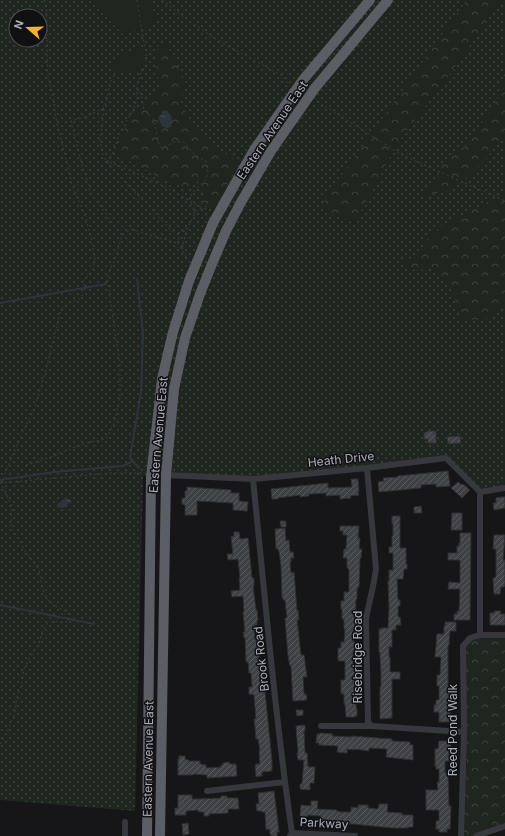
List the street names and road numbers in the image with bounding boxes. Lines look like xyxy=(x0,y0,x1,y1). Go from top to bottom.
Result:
street label: Eastern Avenue East xyxy=(233,78,311,182)
street label: Eastern Avenue East xyxy=(145,376,171,493)
street label: Heath Drive xyxy=(307,448,375,470)
street label: Risebridge Road xyxy=(350,611,365,703)
street label: Brook Road xyxy=(250,626,272,692)
street label: Reed Pond Walk xyxy=(445,683,460,776)
street label: Eastern Avenue East xyxy=(139,701,157,817)
street label: Parkway xyxy=(299,814,349,832)

